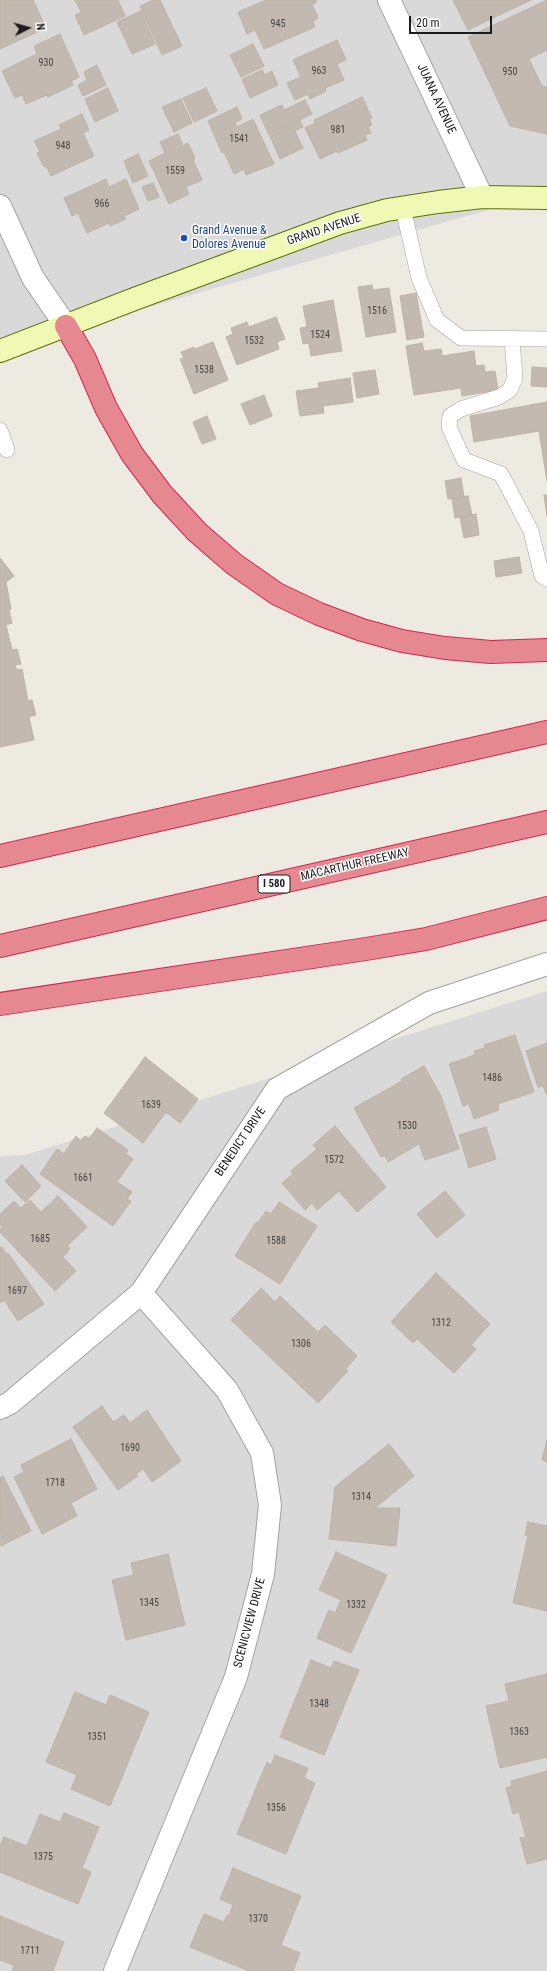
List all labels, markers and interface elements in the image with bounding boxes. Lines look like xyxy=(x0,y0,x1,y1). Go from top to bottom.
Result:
north arrow xyxy=(8,8,48,48)
scale bar xyxy=(411,8,494,34)
text: 20 m xyxy=(416,16,440,30)
house number: 945 xyxy=(271,18,285,30)
text: N xyxy=(34,23,47,31)
house number: 930 xyxy=(39,57,53,69)
street label: JUANA AVENUE xyxy=(413,62,459,136)
house number: 963 xyxy=(312,65,326,77)
house number: 950 xyxy=(503,66,517,78)
house number: 981 xyxy=(331,124,345,136)
house number: 1541 xyxy=(229,133,249,145)
house number: 948 xyxy=(56,140,70,152)
house number: 1559 xyxy=(165,165,185,177)
house number: 966 xyxy=(95,198,109,210)
street label: GRAND AVENUE xyxy=(285,211,363,249)
place label: Grand Avenue & Dolores Avenue xyxy=(192,224,267,252)
marker: Grand Avenue & Dolores Avenue xyxy=(179,233,189,243)
house number: 1516 xyxy=(367,305,387,317)
house number: 1524 xyxy=(310,329,330,341)
house number: 1532 xyxy=(244,335,264,347)
house number: 1538 xyxy=(194,364,214,376)
street label: MACARTHUR FREEWAY xyxy=(299,846,411,884)
road number: I 580 xyxy=(258,875,290,893)
house number: 1486 xyxy=(482,1072,502,1084)
house number: 1639 xyxy=(141,1099,161,1111)
street label: BENEDICT DRIVE xyxy=(213,1105,269,1179)
house number: 1530 xyxy=(397,1120,417,1132)
house number: 1572 xyxy=(324,1154,344,1166)
house number: 1661 xyxy=(73,1172,93,1184)
house number: 1685 xyxy=(30,1233,50,1245)
house number: 1588 xyxy=(266,1235,286,1247)
house number: 1697 xyxy=(7,1285,27,1297)
house number: 1312 xyxy=(431,1317,451,1329)
house number: 1306 xyxy=(291,1338,311,1350)
house number: 1690 xyxy=(120,1442,140,1454)
house number: 1718 xyxy=(45,1477,65,1489)
house number: 1314 xyxy=(351,1491,371,1503)
street label: SCENICVIEW DRIVE xyxy=(231,1576,269,1670)
house number: 1345 xyxy=(139,1597,159,1609)
house number: 1332 xyxy=(346,1599,366,1611)
house number: 1348 xyxy=(309,1698,329,1710)
house number: 1363 xyxy=(509,1726,529,1738)
house number: 1351 xyxy=(87,1731,107,1743)
house number: 1356 xyxy=(266,1802,286,1814)
house number: 1375 xyxy=(33,1851,53,1863)
house number: 1370 xyxy=(248,1913,268,1925)
house number: 1711 xyxy=(20,1945,40,1957)

